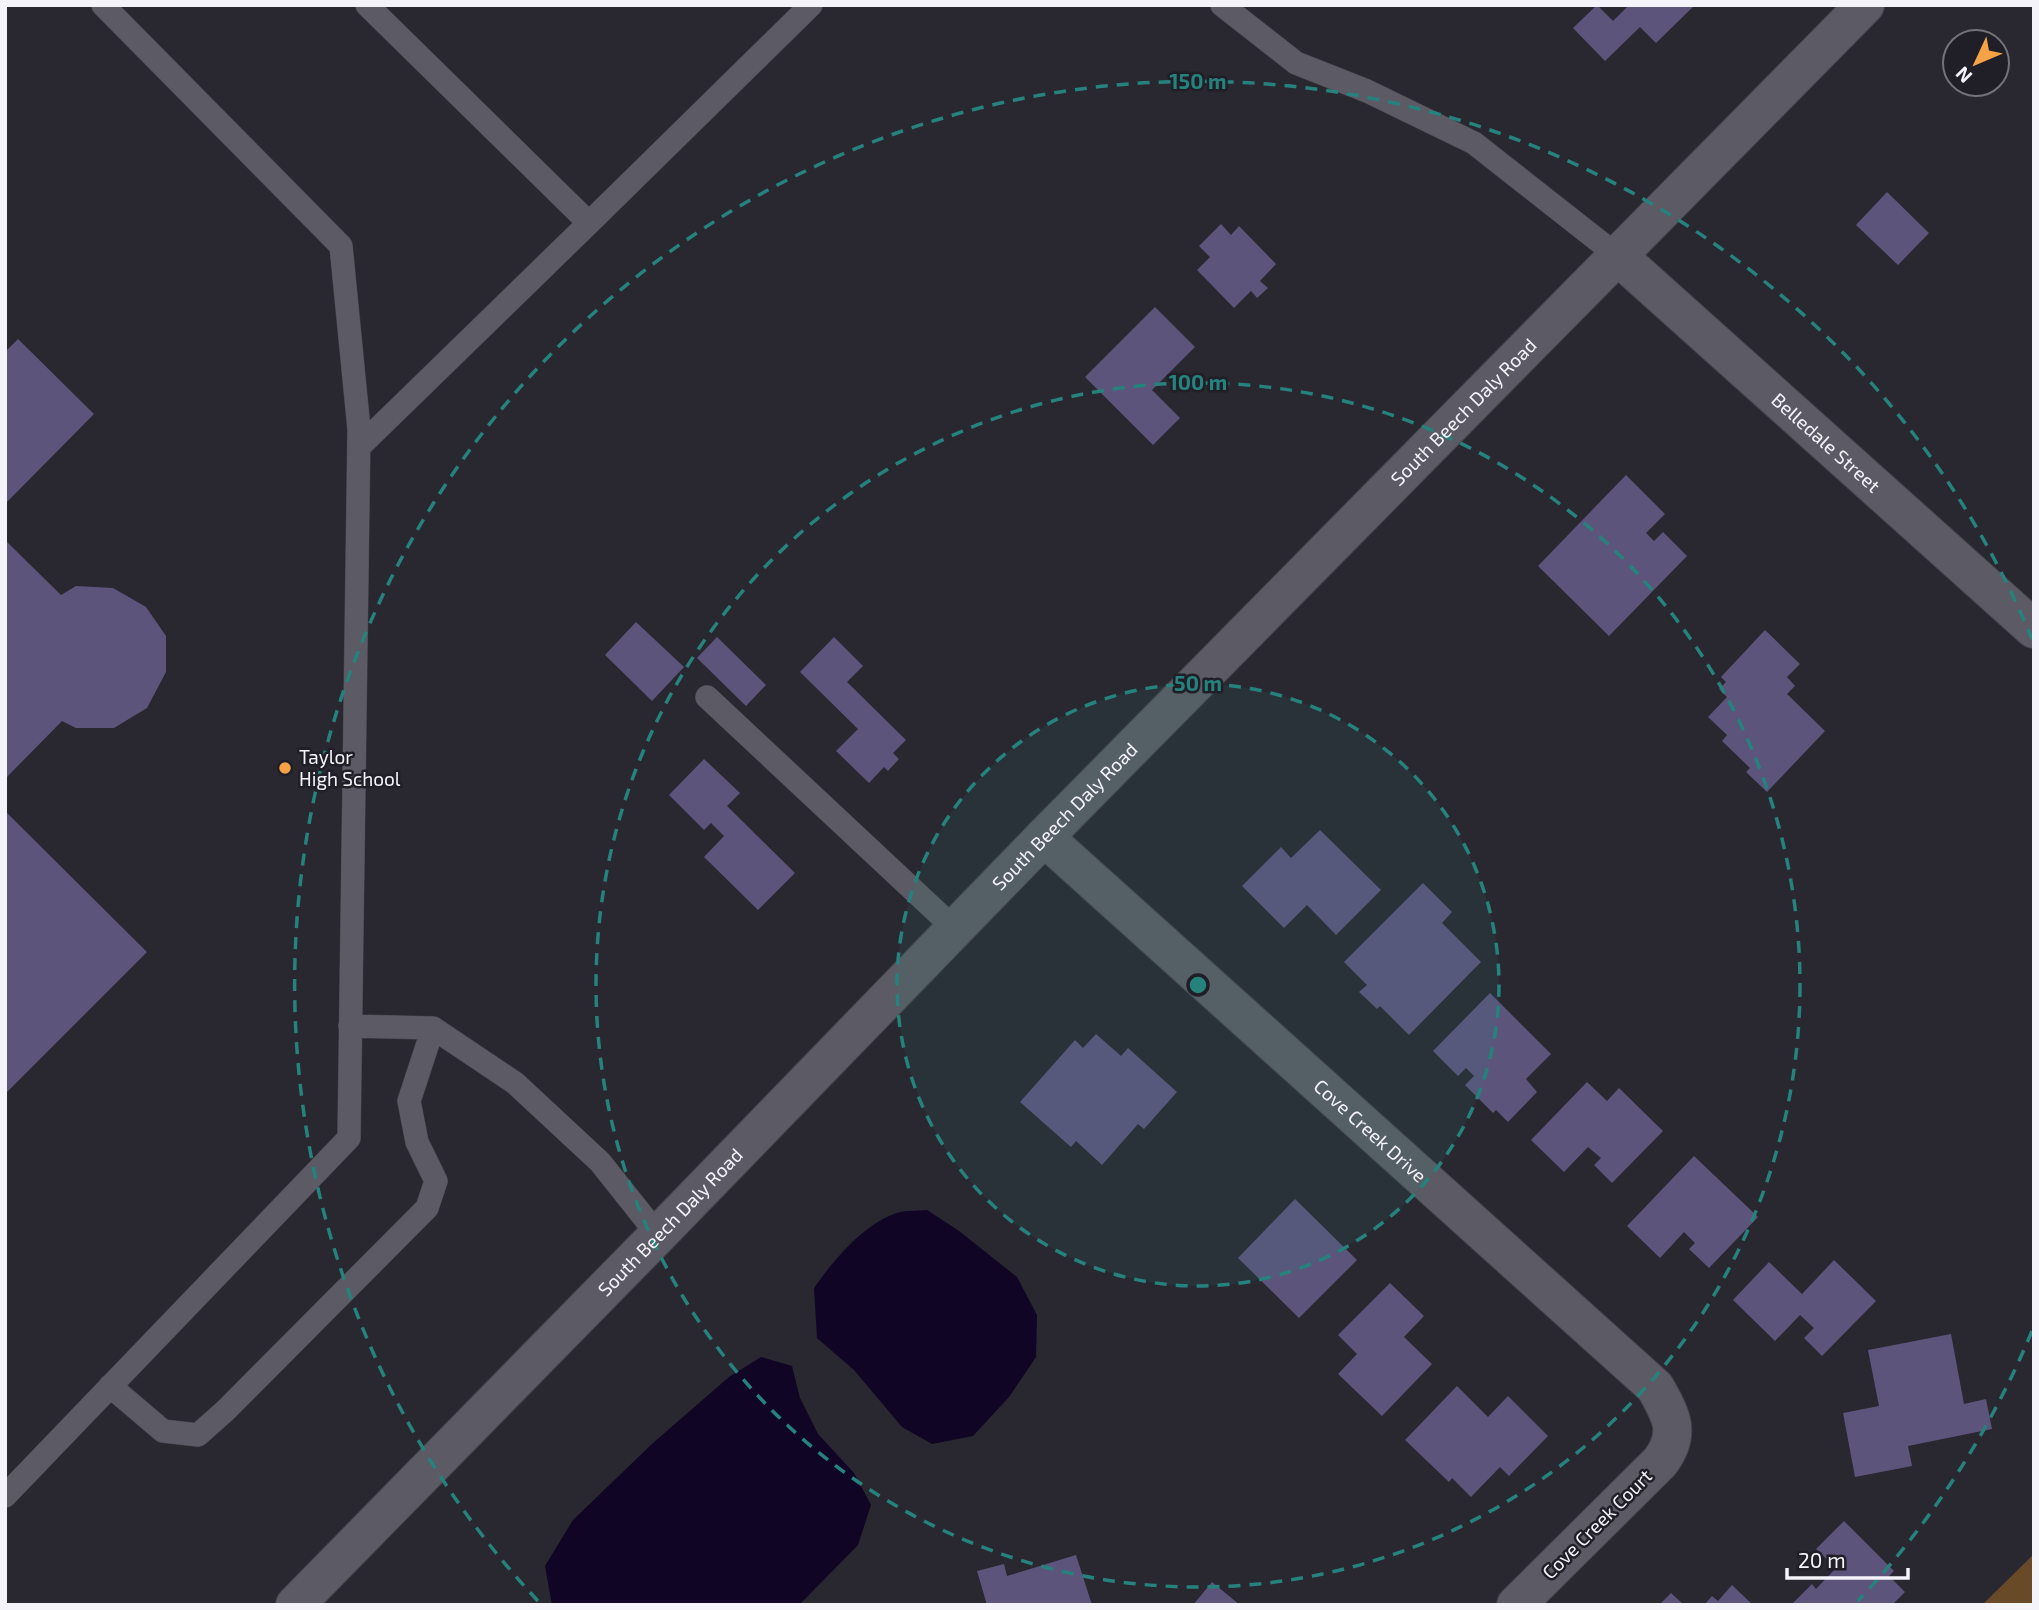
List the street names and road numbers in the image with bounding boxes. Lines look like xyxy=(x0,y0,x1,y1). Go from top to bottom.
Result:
street label: South Beech Daly Road xyxy=(1386,333,1541,490)
street label: Belledale Street xyxy=(1767,388,1885,497)
street label: South Beech Daly Road xyxy=(987,737,1142,895)
street label: Cove Creek Drive xyxy=(1310,1074,1432,1187)
street label: South Beech Daly Road xyxy=(593,1143,747,1301)
street label: Cove Creek Court xyxy=(1537,1464,1656,1583)

